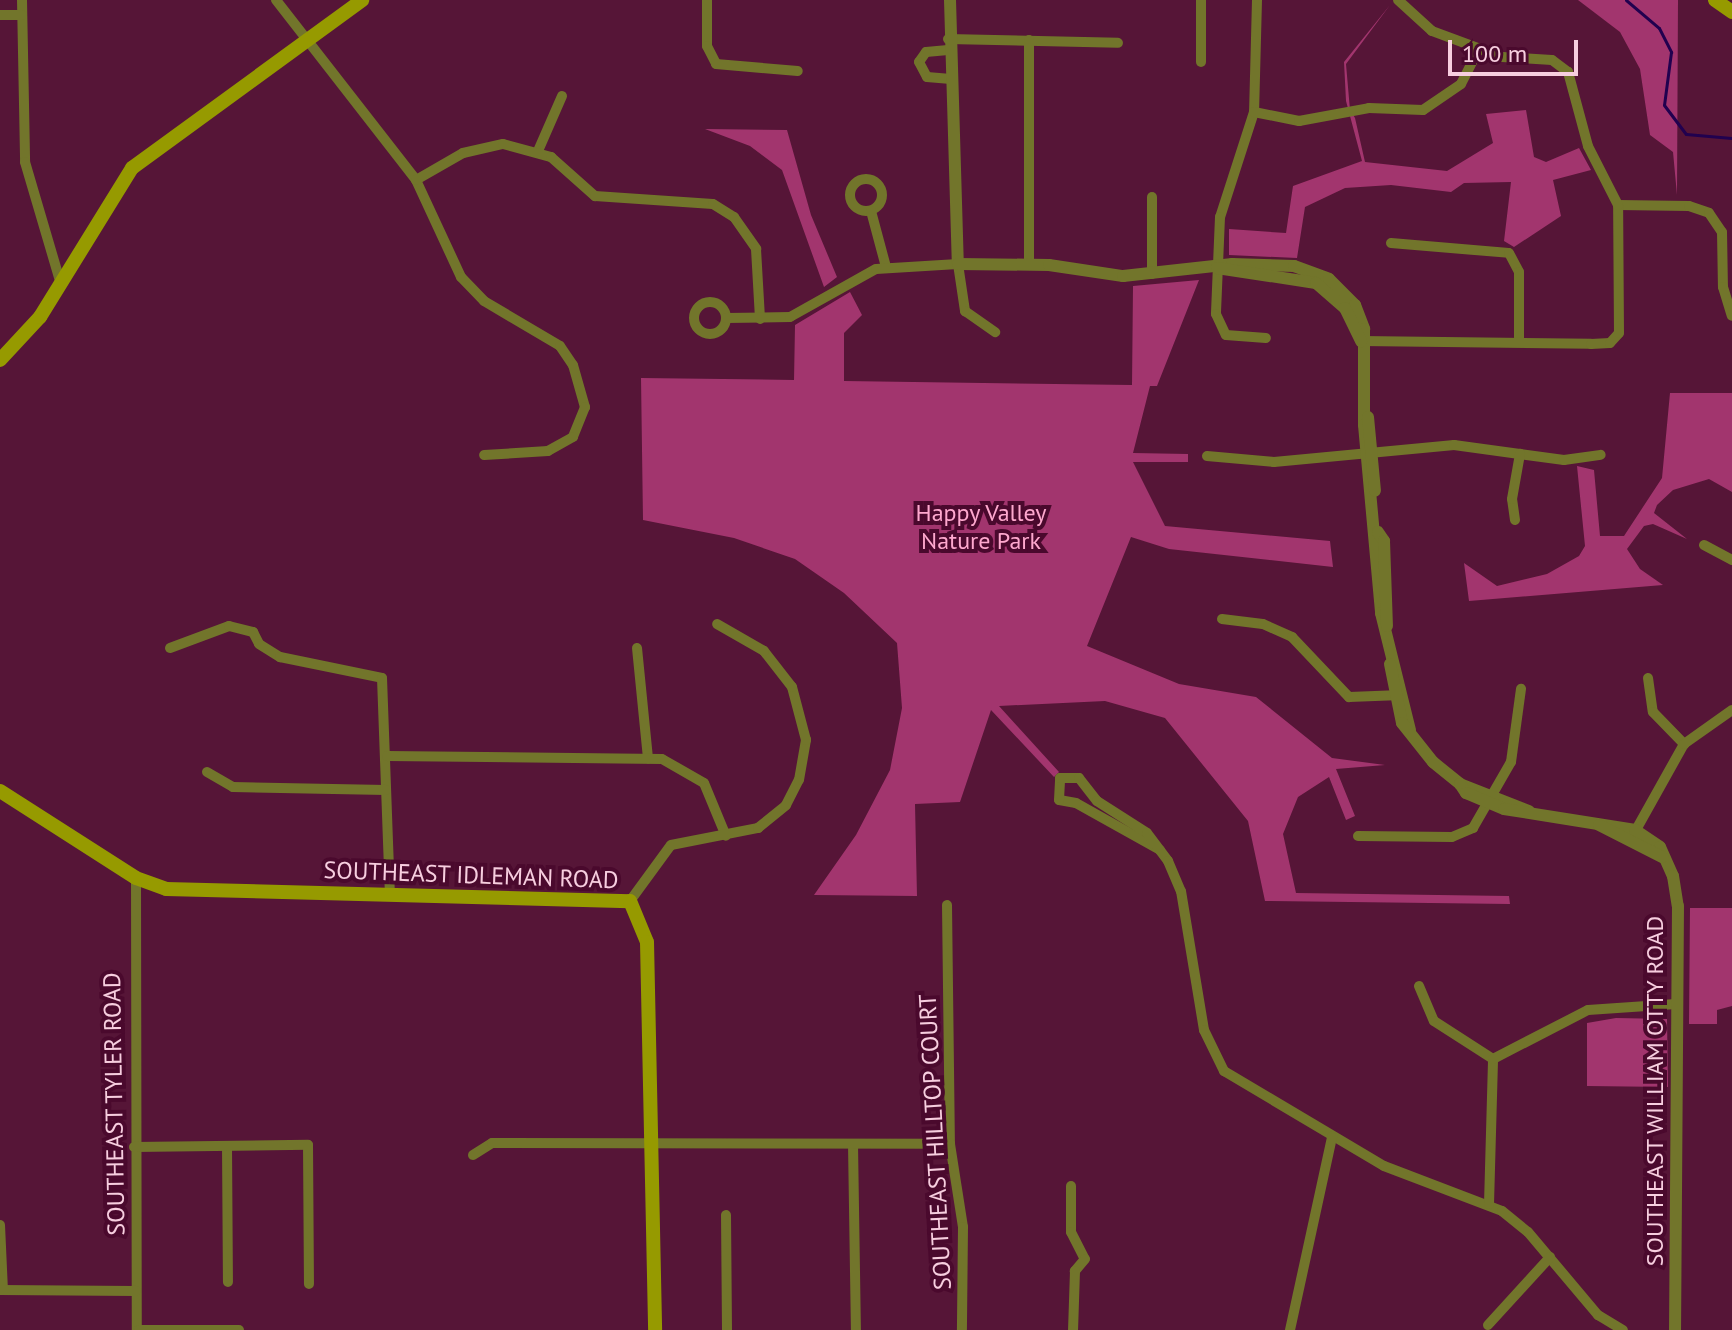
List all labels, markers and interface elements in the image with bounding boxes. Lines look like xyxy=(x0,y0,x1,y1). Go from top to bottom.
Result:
scale bar xyxy=(1452,24,1582,74)
text: 100 m xyxy=(1462,38,1527,69)
park label: Happy Valley Nature Park xyxy=(915,499,1047,555)
street label: SOUTHEAST IDLEMAN ROAD xyxy=(323,855,619,895)
street label: SOUTHEAST WILLIAM OTTY ROAD xyxy=(1641,915,1669,1267)
street label: SOUTHEAST TYLER ROAD xyxy=(97,971,131,1237)
street label: SOUTHEAST HILLTOP COURT xyxy=(913,992,957,1292)

